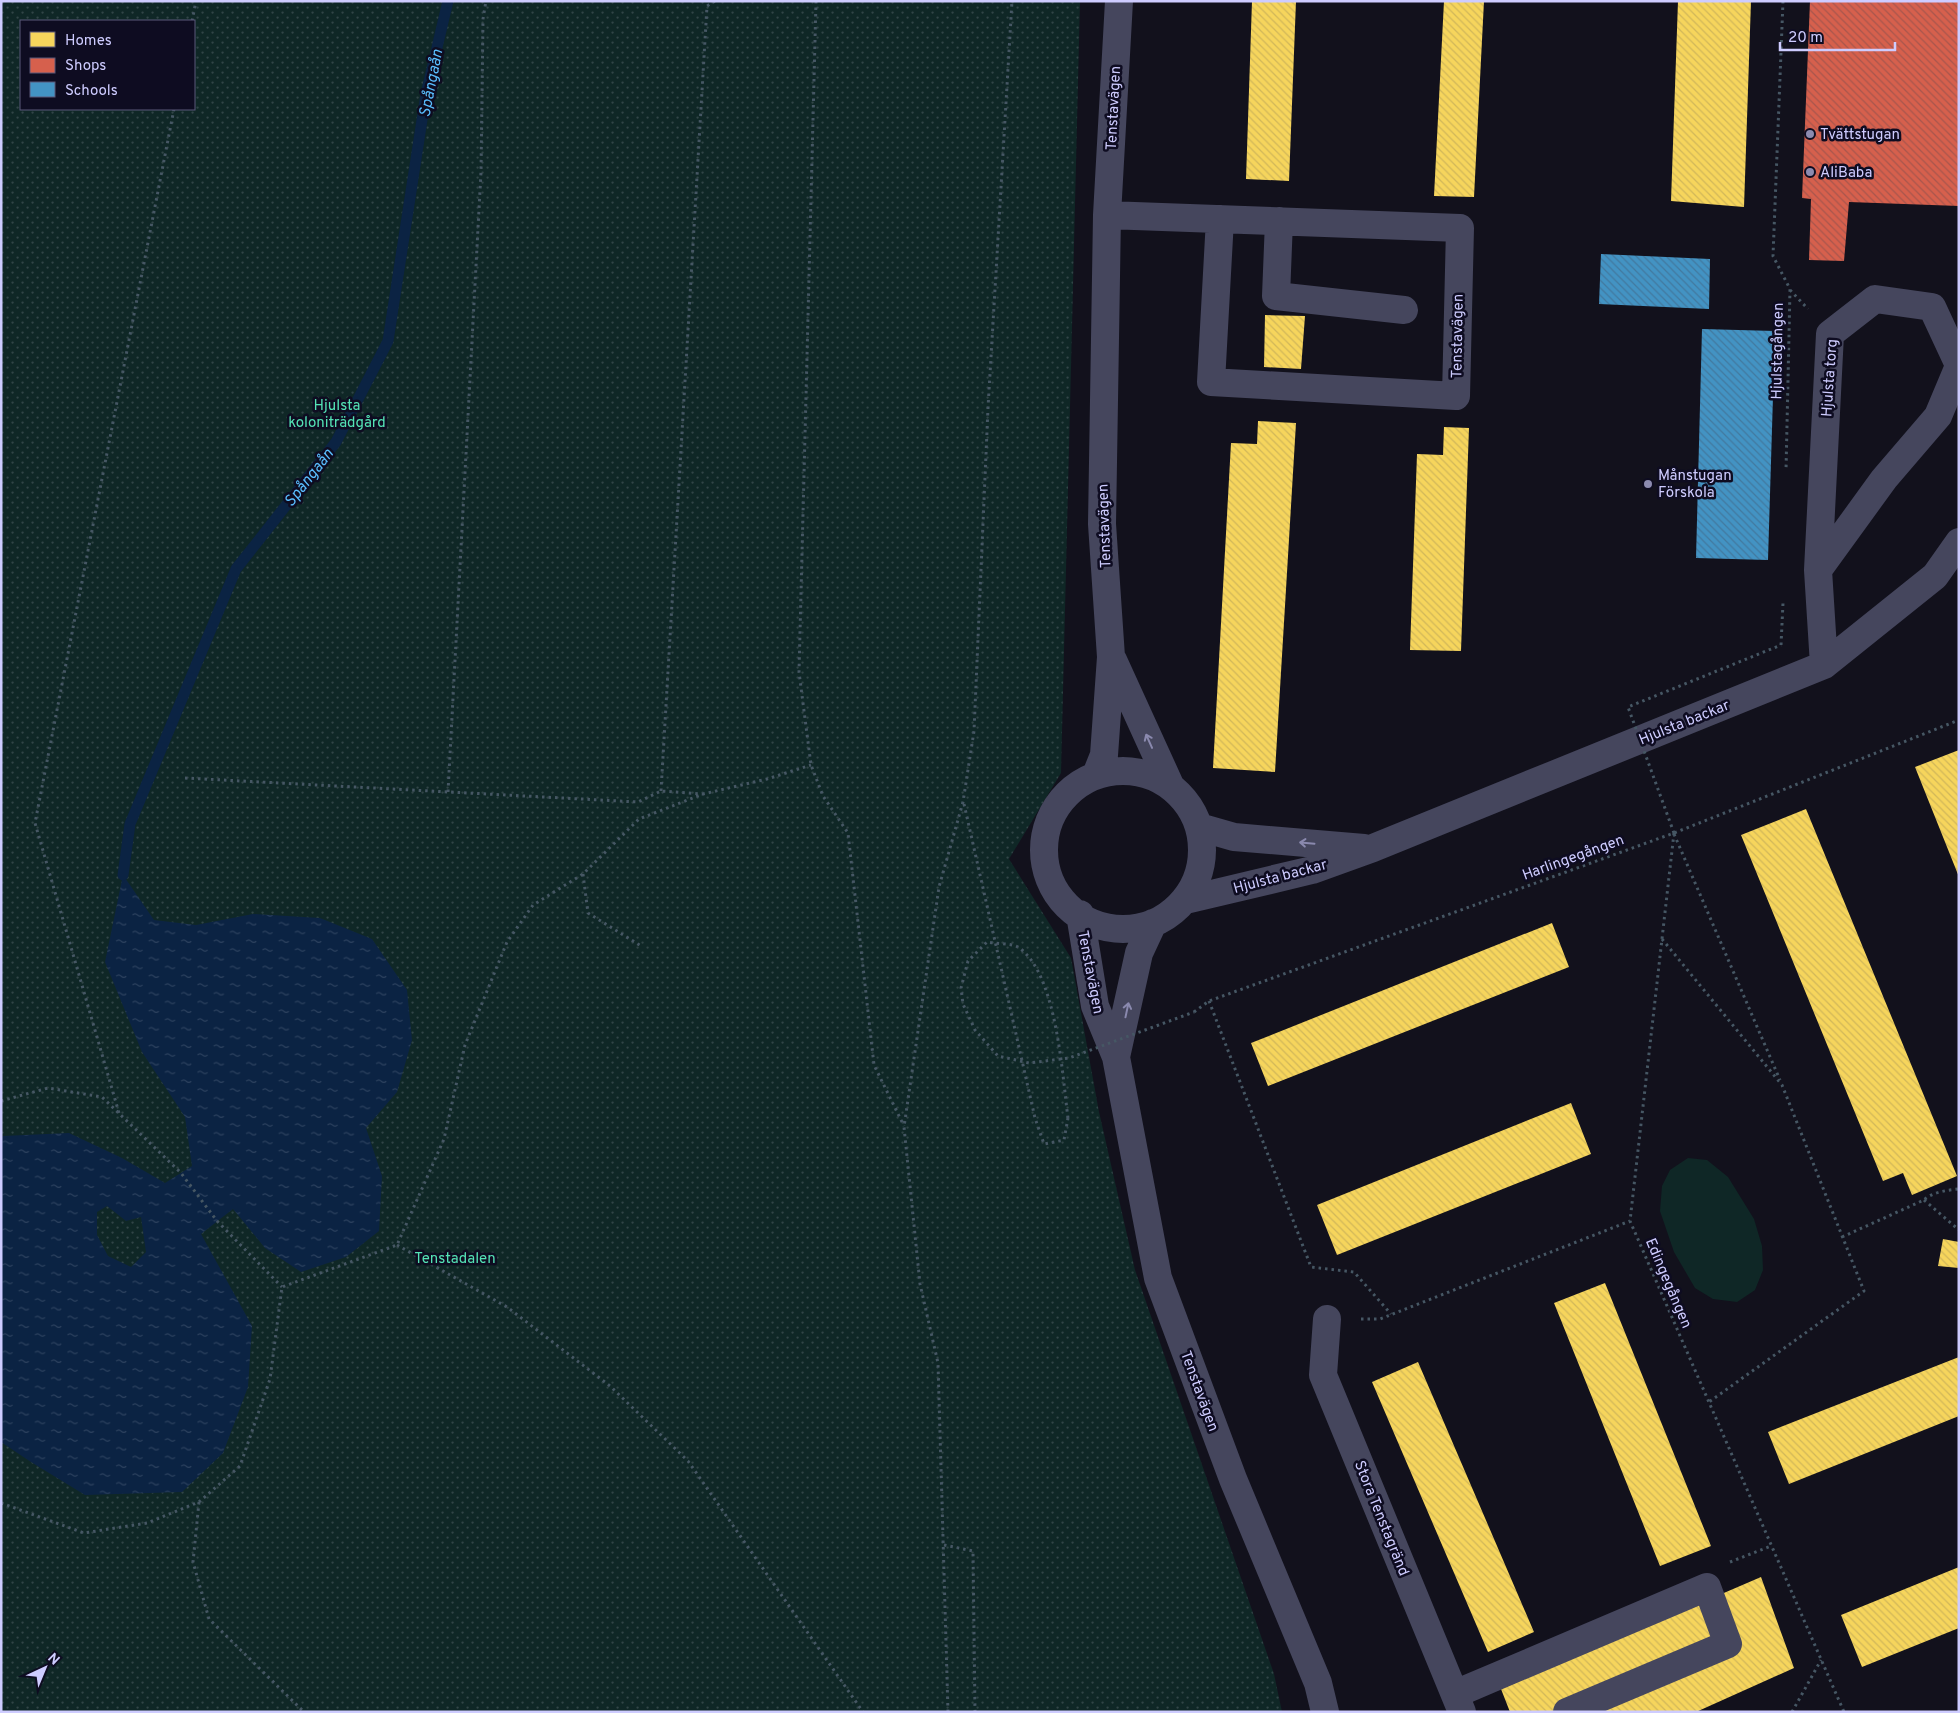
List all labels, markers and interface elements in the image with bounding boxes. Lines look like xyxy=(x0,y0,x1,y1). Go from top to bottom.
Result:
legend xyxy=(20,20,195,110)
scale bar xyxy=(1780,20,1895,52)
text: 20 m xyxy=(1788,29,1823,48)
text: Homes xyxy=(65,32,112,51)
water label: Spångaån xyxy=(416,47,448,119)
text: Shops xyxy=(65,57,106,76)
street label: Tenstavägen xyxy=(1103,65,1126,151)
text: Schools xyxy=(65,82,118,101)
place label: Tvättstugan xyxy=(1820,126,1900,145)
marker: Tvättstugan xyxy=(1804,128,1816,140)
place label: AliBaba xyxy=(1820,164,1872,183)
marker: AliBaba xyxy=(1804,166,1816,178)
street label: Tenstavägen xyxy=(1448,294,1469,379)
street label: Hjulstagången xyxy=(1768,302,1789,400)
street label: Hjulsta torg xyxy=(1818,338,1843,418)
park label: Hjulsta koloniträdgård xyxy=(288,397,386,433)
water label: Spångaån xyxy=(280,445,339,512)
place label: Månstugan Förskola xyxy=(1658,467,1732,503)
marker: Månstugan Förskola xyxy=(1642,478,1654,490)
street label: Tenstavägen xyxy=(1095,483,1116,569)
street label: Hjulsta backar xyxy=(1636,696,1733,750)
one-way arrow xyxy=(1144,734,1154,749)
street label: Harlingegången xyxy=(1520,831,1627,886)
one-way arrow xyxy=(1299,838,1315,848)
street label: Hjulsta backar xyxy=(1231,856,1329,899)
street label: Tenstavägen xyxy=(1072,929,1107,1016)
one-way arrow xyxy=(1123,1002,1132,1018)
street label: Edingegången xyxy=(1640,1236,1695,1332)
park label: Tenstadalen xyxy=(414,1250,496,1269)
street label: Tenstavägen xyxy=(1175,1348,1222,1435)
street label: Stora Tenstagränd xyxy=(1349,1458,1412,1579)
north arrow xyxy=(20,1643,70,1693)
text: N xyxy=(43,1650,63,1669)

